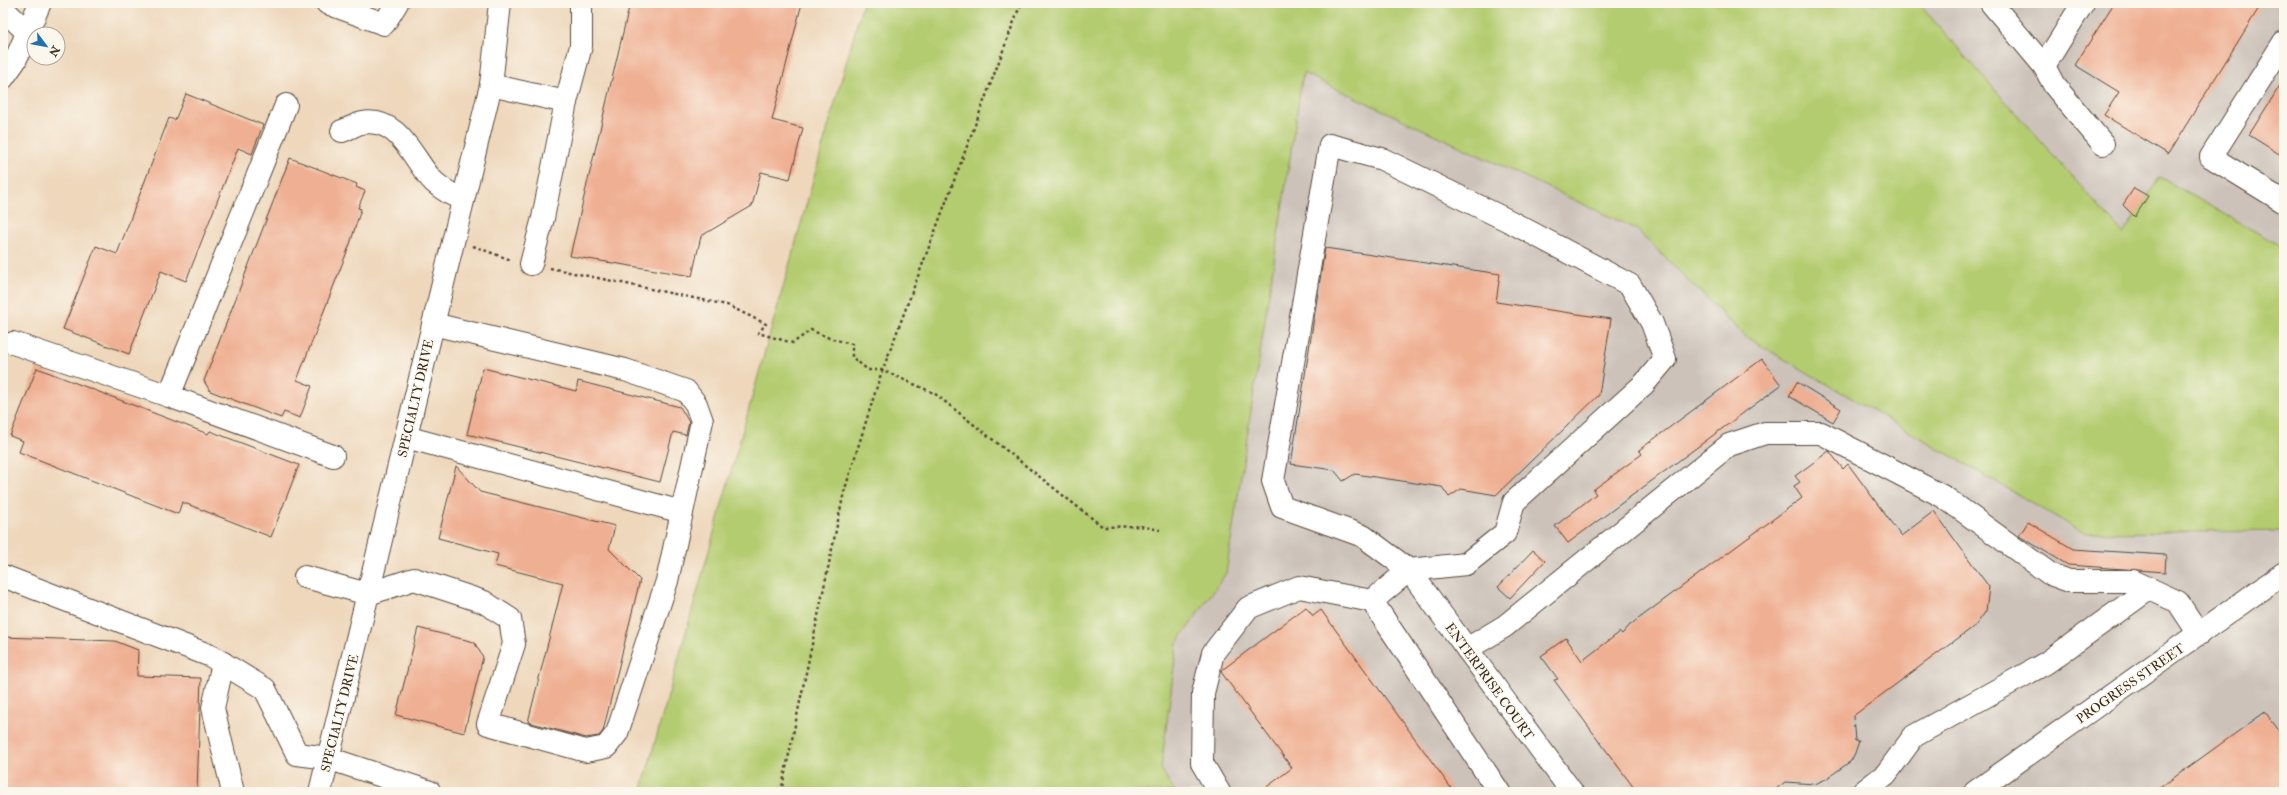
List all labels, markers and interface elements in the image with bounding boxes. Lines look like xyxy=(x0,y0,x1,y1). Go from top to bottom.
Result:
north arrow xyxy=(26,26,66,66)
text: N xyxy=(45,43,63,60)
street label: SPECIALTY DRIVE xyxy=(395,338,437,459)
street label: ENTERPRISE COURT xyxy=(1441,620,1537,743)
street label: PROGRESS STREET xyxy=(2073,640,2188,727)
street label: SPECIALTY DRIVE xyxy=(318,653,362,774)

